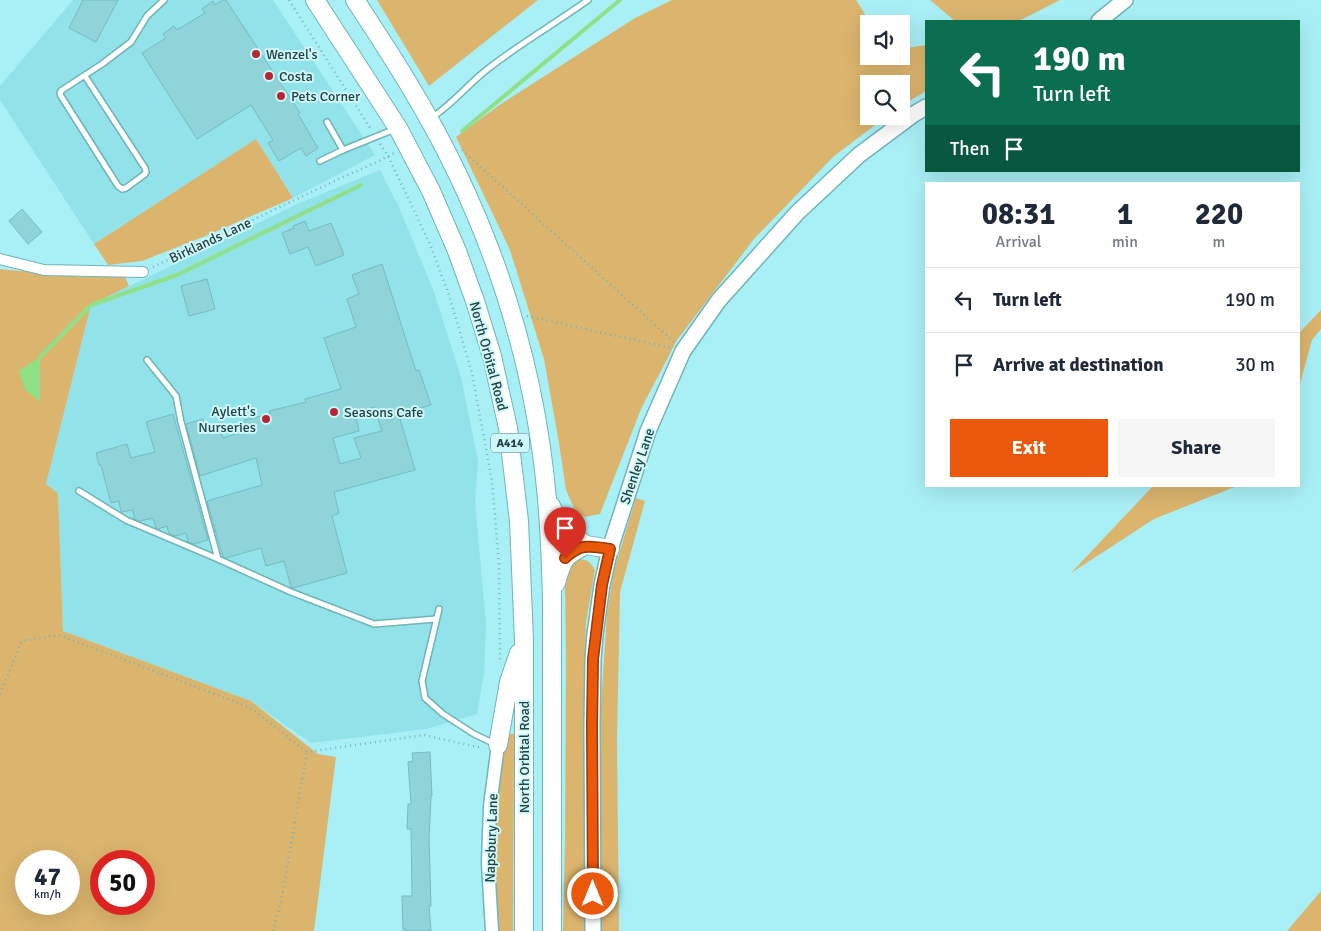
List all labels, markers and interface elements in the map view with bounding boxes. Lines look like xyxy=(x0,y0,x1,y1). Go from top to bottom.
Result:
map controls xyxy=(860,15,910,125)
button: sound xyxy=(860,15,910,65)
text: 190 m xyxy=(1033,37,1126,80)
icon: left xyxy=(950,40,1015,105)
place label: Wenzel's xyxy=(266,46,318,63)
marker: Wenzel's xyxy=(250,48,262,60)
place label: Costa xyxy=(279,68,313,85)
marker: Costa xyxy=(263,70,275,82)
button: search xyxy=(860,75,910,125)
text: Turn left xyxy=(1033,80,1111,107)
place label: Pets Corner xyxy=(291,88,361,105)
marker: Pets Corner xyxy=(275,90,287,102)
icon: arrive xyxy=(1000,135,1028,163)
text: Then xyxy=(950,137,990,161)
text: 08:31 xyxy=(982,196,1055,233)
text: 1 xyxy=(1117,196,1133,233)
text: 220 xyxy=(1195,196,1243,233)
street label: Birklands Lane xyxy=(166,214,254,267)
text: Arrival xyxy=(995,232,1042,252)
text: min xyxy=(1112,232,1138,252)
text: m xyxy=(1213,232,1225,252)
icon: left xyxy=(950,286,978,314)
text: Turn left xyxy=(993,288,1062,312)
text: 190 m xyxy=(1225,288,1275,312)
street label: North Orbital Road xyxy=(466,300,511,413)
icon: arrive xyxy=(950,351,978,379)
text: Arrive at destination xyxy=(993,353,1164,377)
text: 30 m xyxy=(1235,353,1275,377)
place label: Aylett's Nurseries xyxy=(198,403,256,436)
place label: Seasons Cafe xyxy=(344,404,423,421)
marker: Seasons Cafe xyxy=(328,406,340,418)
marker: Aylett's Nurseries xyxy=(260,413,272,425)
button: Exit xyxy=(950,419,1108,477)
button: Share xyxy=(1118,419,1275,477)
street label: Shenley Lane xyxy=(617,426,658,506)
road number: A414 xyxy=(491,433,529,452)
pin xyxy=(544,507,586,558)
icon: arrive xyxy=(551,514,579,542)
street label: North Orbital Road xyxy=(516,701,533,813)
street label: Napsbury Lane xyxy=(481,793,502,883)
speed limit sign: 50 xyxy=(90,850,155,915)
text: 47 xyxy=(34,861,61,892)
position arrow xyxy=(566,867,618,919)
text: km/h xyxy=(34,887,61,902)

